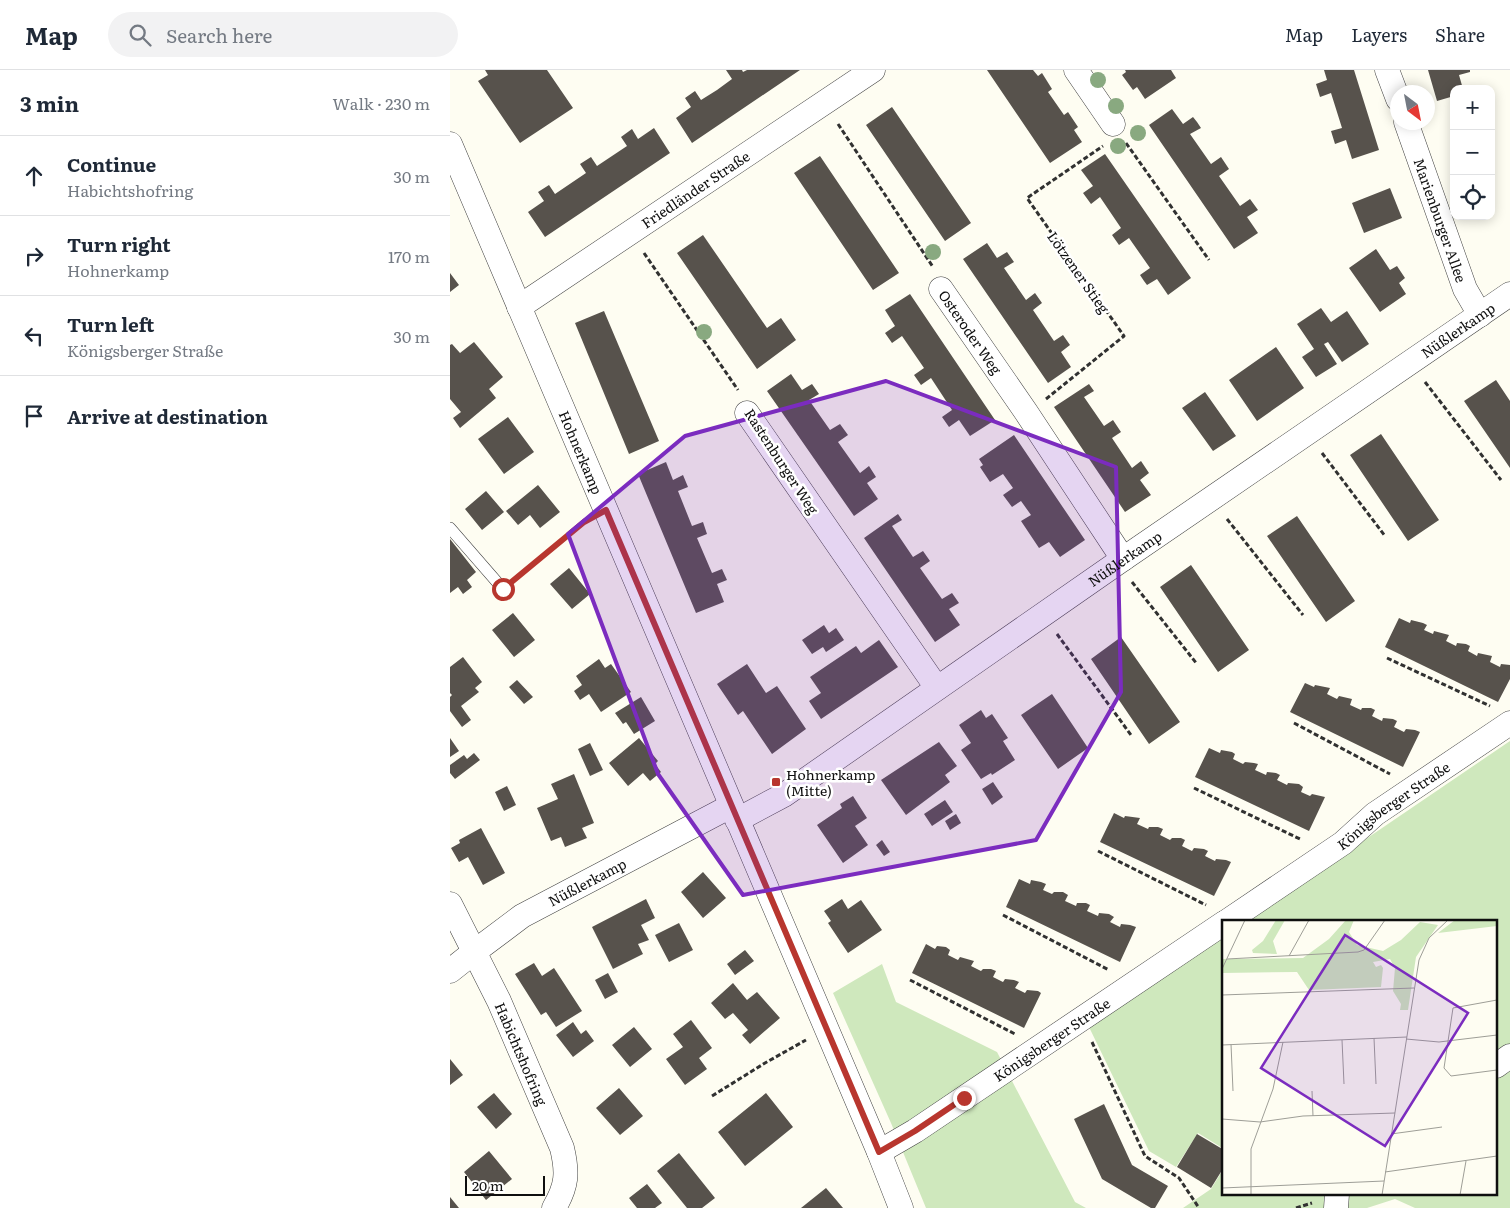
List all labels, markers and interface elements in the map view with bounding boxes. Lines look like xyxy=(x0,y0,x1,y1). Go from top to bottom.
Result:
search box xyxy=(108,12,458,57)
text: Map xyxy=(25,17,78,52)
icon: search xyxy=(126,21,154,49)
text: Search here xyxy=(166,21,272,49)
text: Map xyxy=(1285,21,1323,48)
text: Layers xyxy=(1351,21,1407,48)
text: Share xyxy=(1435,21,1485,48)
north arrow xyxy=(1390,85,1435,130)
map controls xyxy=(1450,85,1495,220)
button: + xyxy=(1450,85,1495,130)
text: 3 min xyxy=(20,87,79,118)
text: Walk · 230 m xyxy=(333,91,430,115)
button: − xyxy=(1450,130,1495,175)
street label: Friedländer Straße xyxy=(637,146,753,233)
text: Continue xyxy=(67,150,156,178)
street label: Marienburger Allee xyxy=(1409,155,1472,285)
icon: ahead xyxy=(20,162,48,190)
text: 30 m xyxy=(393,164,430,188)
button: locate xyxy=(1450,175,1495,220)
text: Habichtshofring xyxy=(67,178,193,202)
street label: Lötzener Stieg xyxy=(1043,227,1115,317)
text: Turn right xyxy=(67,230,171,258)
icon: right xyxy=(20,242,48,270)
text: 170 m xyxy=(388,244,430,268)
text: Hohnerkamp xyxy=(67,258,169,282)
street label: Osteroder Weg xyxy=(934,286,1007,378)
street label: Nüßlerkamp xyxy=(1417,297,1499,362)
text: Turn left xyxy=(67,310,154,338)
icon: left xyxy=(20,322,48,350)
text: 30 m xyxy=(393,324,430,348)
text: Königsberger Straße xyxy=(67,338,223,362)
icon: arrive xyxy=(20,402,48,430)
text: Arrive at destination xyxy=(67,402,268,430)
street label: Rastenburger Weg xyxy=(740,404,824,518)
street label: Hohnerkamp xyxy=(554,407,608,497)
street label: Nüßlerkamp xyxy=(1084,526,1165,591)
route start xyxy=(492,578,515,601)
street label: Königsberger Straße xyxy=(1333,756,1454,854)
place label: Hohnerkamp (Mitte) xyxy=(786,764,875,800)
marker: Hohnerkamp (Mitte) xyxy=(770,776,782,788)
street label: Nüßlerkamp xyxy=(544,853,629,911)
inset map xyxy=(1222,920,1498,1196)
street label: Königsberger Straße xyxy=(989,993,1114,1086)
street label: Habichtshofring xyxy=(491,999,553,1109)
route end xyxy=(953,1087,976,1110)
scale bar xyxy=(465,1173,545,1196)
text: 20 m xyxy=(472,1175,504,1195)

